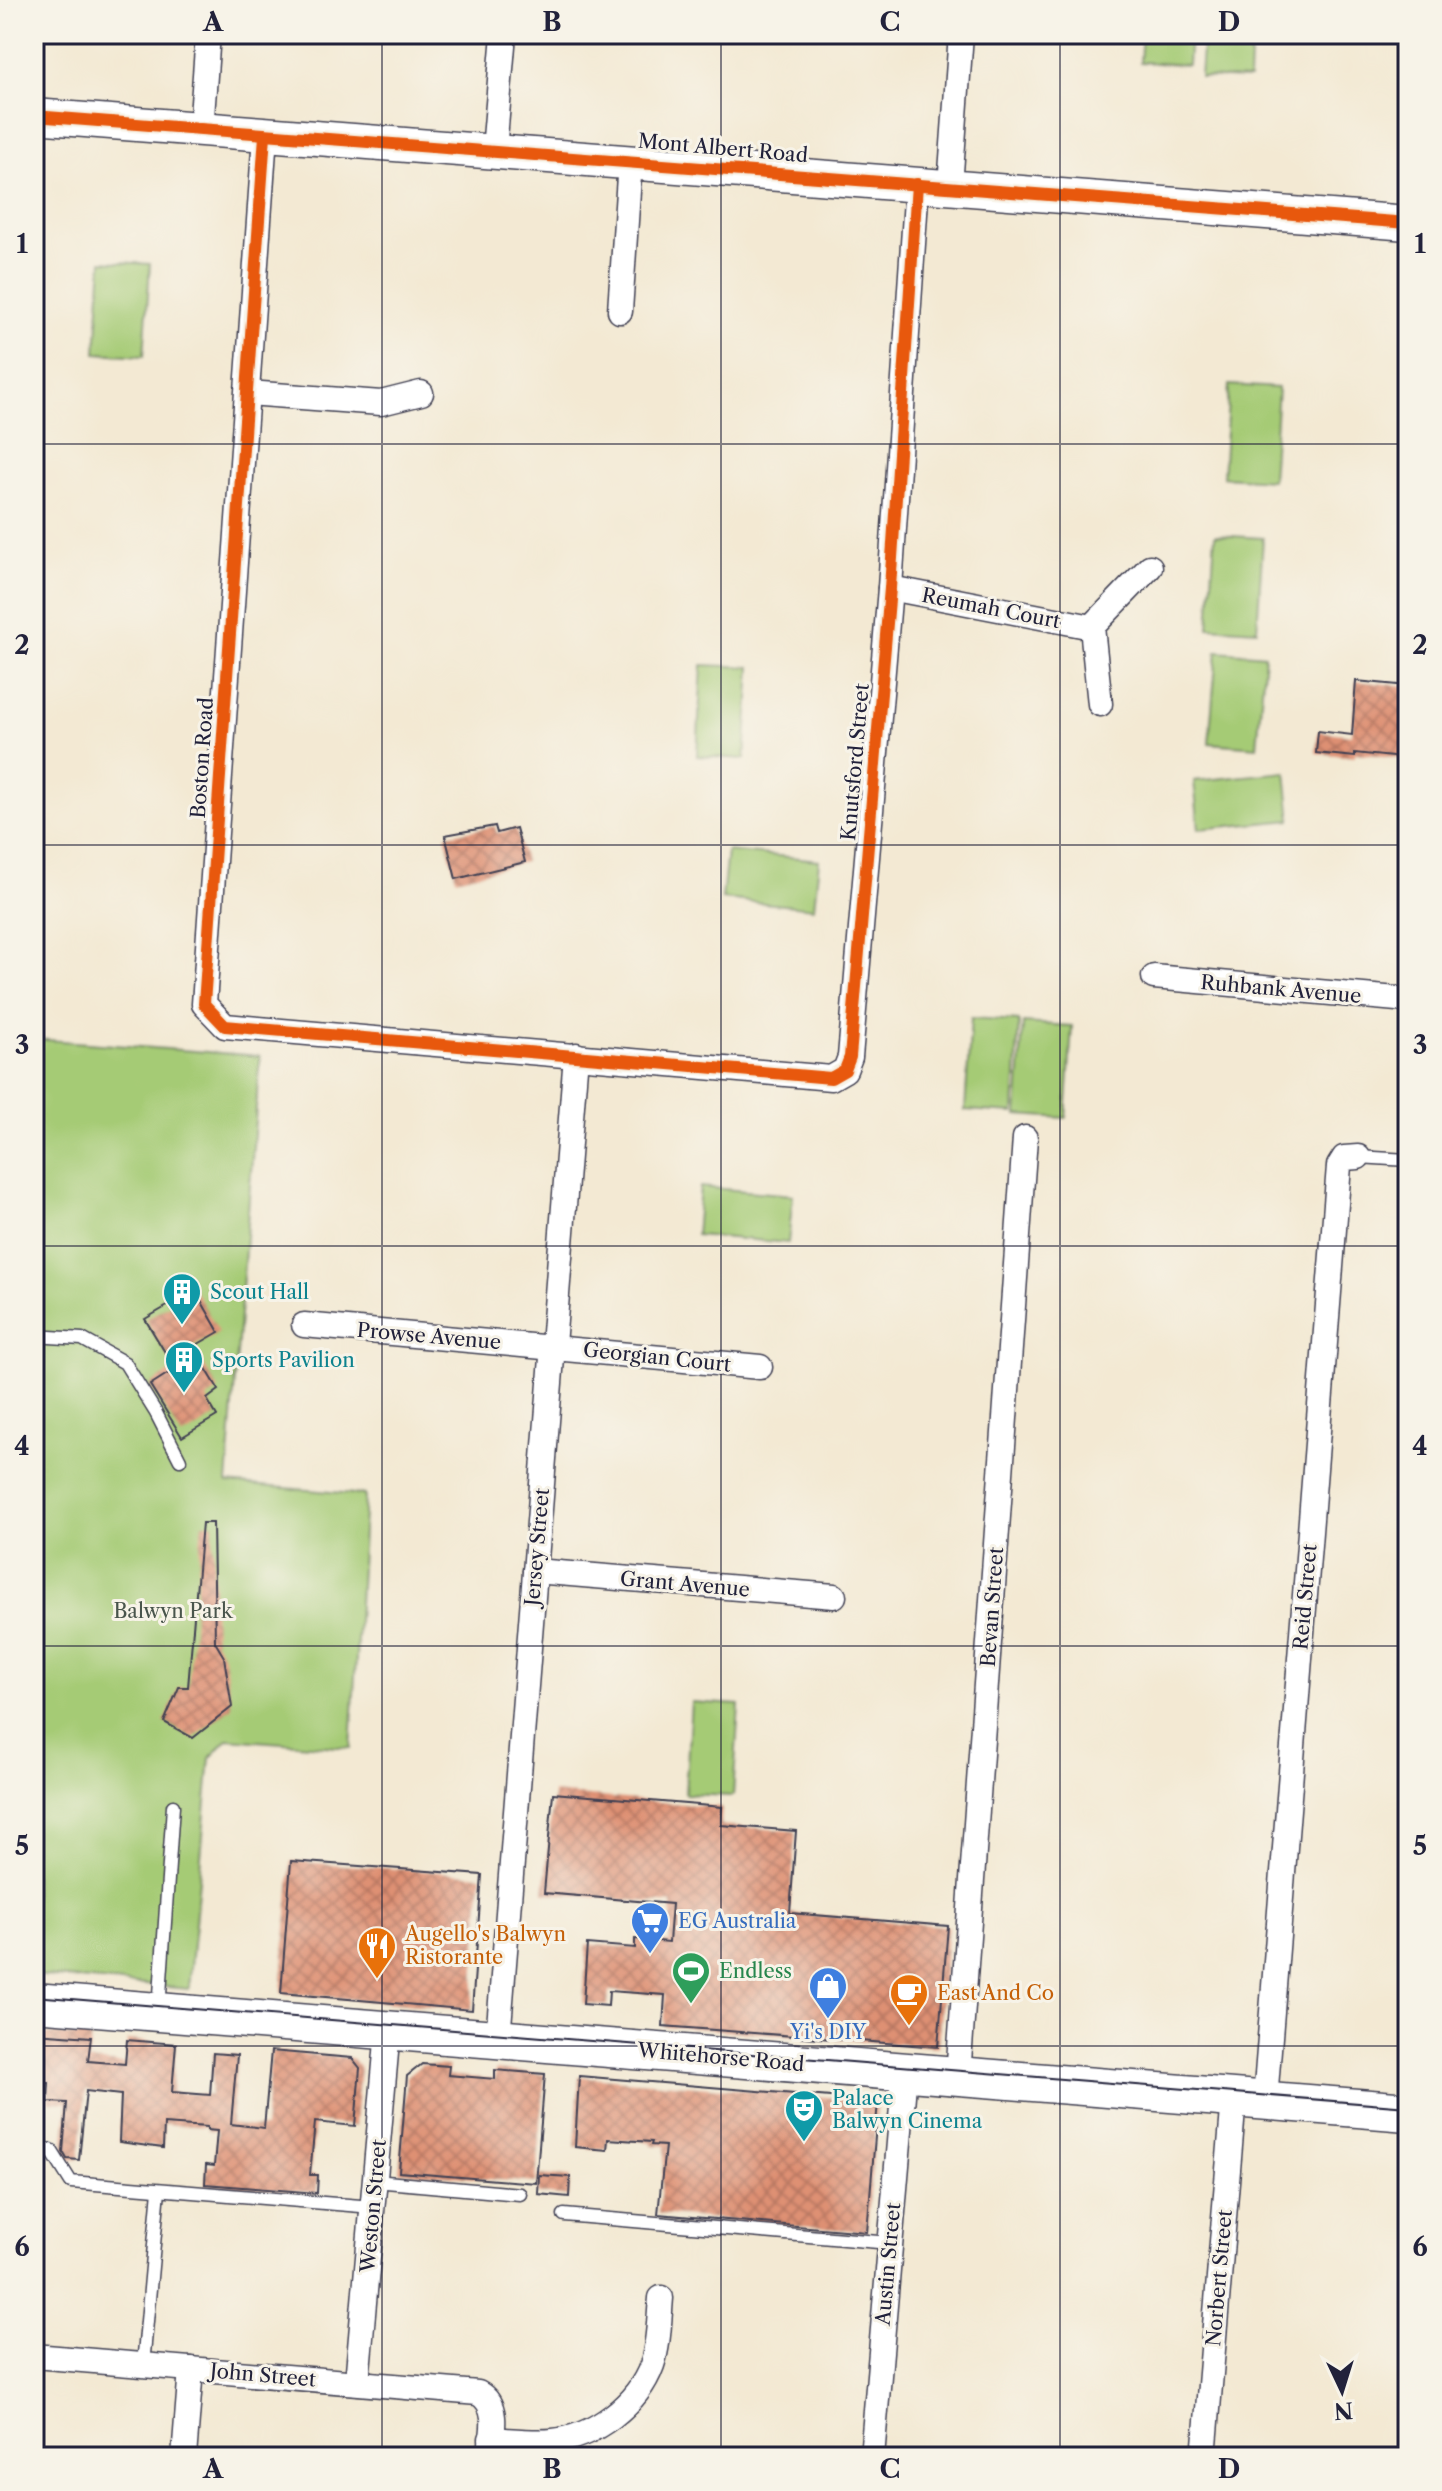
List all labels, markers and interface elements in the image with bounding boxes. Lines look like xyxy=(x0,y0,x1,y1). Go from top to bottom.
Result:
text: A xyxy=(202,6,224,38)
text: B xyxy=(542,6,562,38)
text: C xyxy=(880,6,900,38)
text: D xyxy=(1218,6,1240,38)
street label: Mont Albert Road xyxy=(637,129,809,167)
text: 1 xyxy=(16,228,28,260)
text: 1 xyxy=(1414,228,1426,260)
street label: Reumah Court xyxy=(920,583,1062,633)
text: 2 xyxy=(14,629,30,661)
text: 2 xyxy=(1412,629,1428,661)
street label: Knutsford Street xyxy=(836,682,874,842)
street label: Boston Road xyxy=(186,697,218,819)
street label: Ruhbank Avenue xyxy=(1200,970,1362,1008)
text: 3 xyxy=(15,1029,29,1061)
text: 3 xyxy=(1413,1029,1427,1061)
building icon: Scout Hall xyxy=(161,1271,203,1326)
place label: Scout Hall xyxy=(210,1280,309,1304)
street label: Prowse Avenue xyxy=(356,1318,502,1354)
street label: Georgian Court xyxy=(582,1337,732,1377)
building icon: Sports Pavilion xyxy=(163,1339,205,1394)
place label: Sports Pavilion xyxy=(212,1348,355,1372)
text: 4 xyxy=(14,1430,30,1462)
text: 4 xyxy=(1412,1430,1428,1462)
street label: Jersey Street xyxy=(520,1487,554,1610)
street label: Reid Street xyxy=(1288,1543,1322,1651)
street label: Bevan Street xyxy=(976,1546,1008,1668)
street label: Grant Avenue xyxy=(619,1566,751,1602)
park label: Balwyn Park xyxy=(113,1599,234,1623)
text: 5 xyxy=(15,1830,29,1862)
text: 5 xyxy=(1413,1830,1427,1862)
supermarket icon: EG Australia xyxy=(629,1900,671,1955)
place label: EG Australia xyxy=(678,1909,797,1933)
place label: Augello's Balwyn Ristorante xyxy=(404,1922,566,1969)
restaurant icon: Augello's Balwyn Ristorante xyxy=(356,1925,398,1980)
sports icon: Endless xyxy=(670,1950,712,2005)
place label: Endless xyxy=(719,1959,792,1983)
shop icon: Yi's DIY xyxy=(807,1965,849,2020)
cafe icon: East And Co xyxy=(888,1972,930,2027)
place label: East And Co xyxy=(937,1981,1054,2005)
place label: Yi's DIY xyxy=(789,2020,867,2044)
street label: Whitehorse Road xyxy=(636,2038,805,2076)
place label: Palace Balwyn Cinema xyxy=(832,2086,983,2133)
theatre icon: Palace Balwyn Cinema xyxy=(783,2088,825,2143)
street label: Weston Street xyxy=(355,2138,391,2275)
street label: Austin Street xyxy=(871,2202,905,2327)
street label: Norbert Street xyxy=(1201,2208,1237,2348)
text: 6 xyxy=(14,2231,30,2263)
text: 6 xyxy=(1412,2231,1428,2263)
north arrow xyxy=(1302,2351,1382,2431)
street label: John Street xyxy=(206,2358,317,2392)
text: N xyxy=(1333,2396,1354,2425)
text: A xyxy=(202,2453,224,2485)
text: B xyxy=(542,2453,562,2485)
text: C xyxy=(880,2453,900,2485)
text: D xyxy=(1218,2453,1240,2485)

